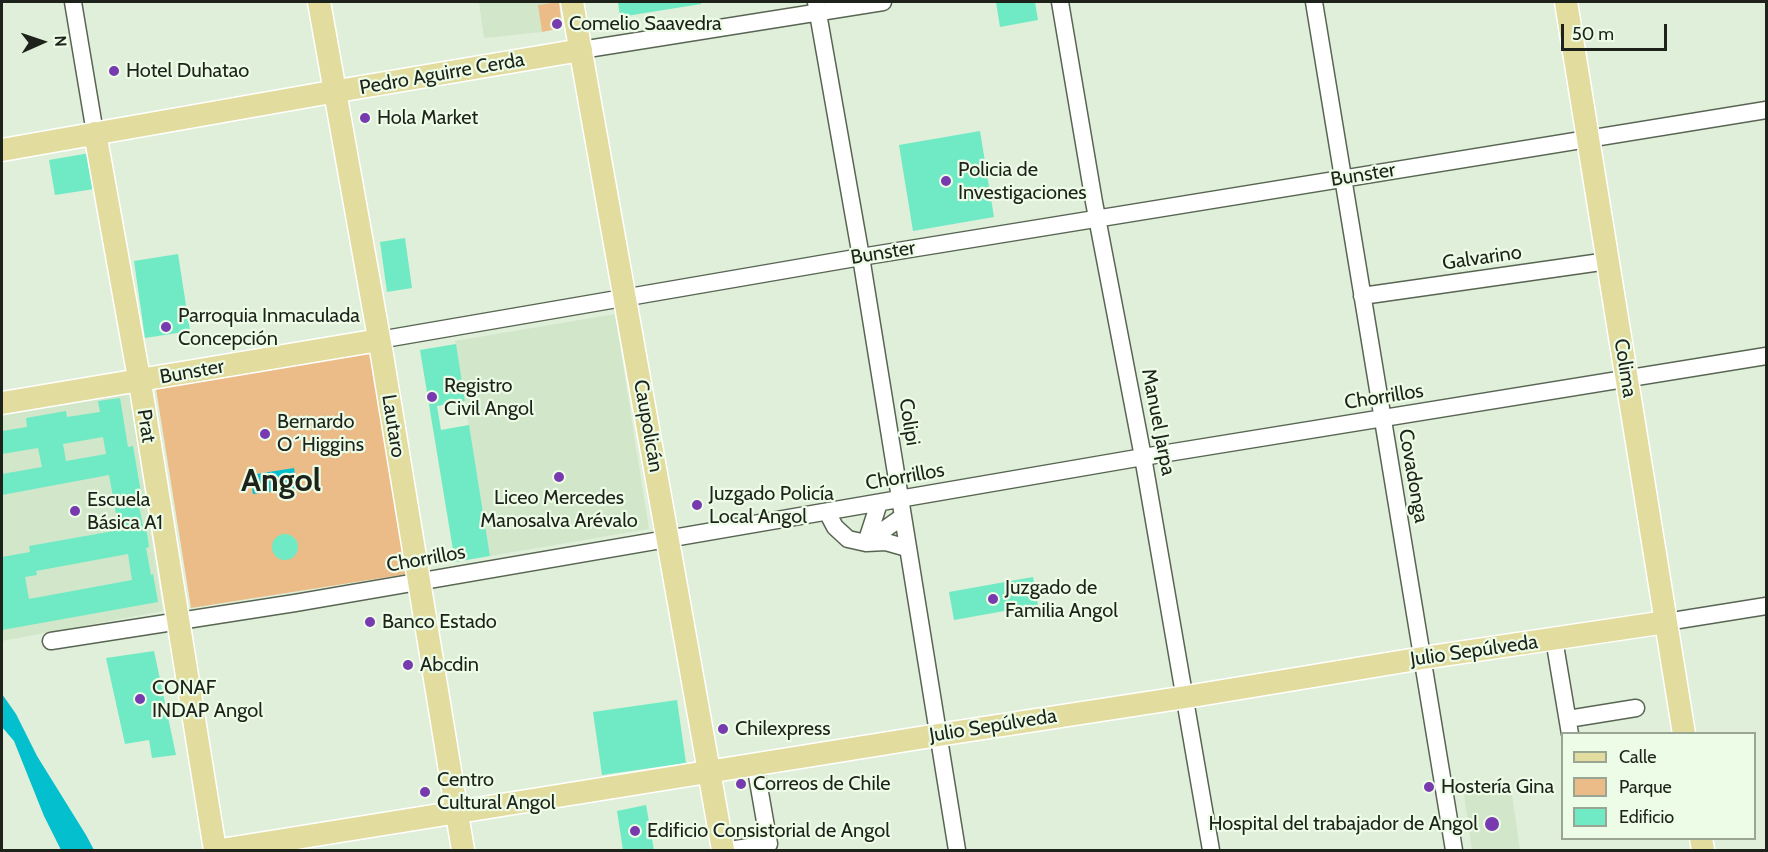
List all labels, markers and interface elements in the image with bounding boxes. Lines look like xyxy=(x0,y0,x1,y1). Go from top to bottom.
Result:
north arrow xyxy=(12,12,72,72)
place label: Comelio Saavedra xyxy=(569,12,722,36)
scale bar xyxy=(1564,12,1670,50)
marker: Comelio Saavedra xyxy=(550,17,564,31)
text: 50 m xyxy=(1572,23,1614,45)
text: N xyxy=(51,35,70,47)
street label: Pedro Aguirre Cerda xyxy=(358,48,526,100)
place label: Hotel Duhatao xyxy=(126,59,249,83)
marker: Hotel Duhatao xyxy=(107,64,121,78)
place label: Hola Market xyxy=(377,106,478,130)
marker: Hola Market xyxy=(358,111,372,125)
place label: Policia de Investigaciones xyxy=(958,158,1087,205)
street label: Bunster xyxy=(1329,158,1397,192)
marker: Policia de Investigaciones xyxy=(939,174,953,188)
street label: Bunster xyxy=(849,236,917,270)
street label: Galvarino xyxy=(1441,241,1523,275)
place label: Parroquia Inmaculada Concepción xyxy=(178,304,360,351)
marker: Parroquia Inmaculada Concepción xyxy=(159,320,173,334)
street label: Colima xyxy=(1609,337,1641,399)
street label: Bunster xyxy=(158,355,226,389)
street label: Manuel Jarpa xyxy=(1136,367,1180,477)
place label: Registro Civil Angol xyxy=(444,374,534,421)
street label: Caupolicán xyxy=(628,378,668,474)
street label: Chorrillos xyxy=(1343,379,1425,415)
marker: Registro Civil Angol xyxy=(425,390,439,404)
street label: Lautaro xyxy=(376,393,410,459)
street label: Colipi xyxy=(893,397,925,447)
street label: Prat xyxy=(132,408,160,444)
place label: Bernardo O´Higgins xyxy=(277,410,364,457)
marker: Bernardo O´Higgins xyxy=(258,427,272,441)
street label: Covadonga xyxy=(1393,427,1433,525)
street label: Chorrillos xyxy=(864,458,946,496)
district label: Angol xyxy=(241,463,321,501)
marker: Liceo Mercedes Manosalva Arévalo xyxy=(552,470,566,484)
place label: Juzgado Policía Local Angol xyxy=(709,482,834,529)
place label: Liceo Mercedes Manosalva Arévalo xyxy=(480,486,638,533)
place label: Escuela Básica A1 xyxy=(87,488,163,535)
marker: Juzgado Policía Local Angol xyxy=(690,498,704,512)
marker: Escuela Básica A1 xyxy=(68,504,82,518)
street label: Chorrillos xyxy=(385,540,467,578)
place label: Juzgado de Familia Angol xyxy=(1005,576,1118,623)
marker: Juzgado de Familia Angol xyxy=(986,592,1000,606)
place label: Banco Estado xyxy=(382,610,497,634)
marker: Banco Estado xyxy=(363,615,377,629)
street label: Julio Sepúlveda xyxy=(1409,630,1539,672)
place label: Abcdin xyxy=(420,653,479,677)
marker: Abcdin xyxy=(401,658,415,672)
place label: CONAF INDAP Angol xyxy=(152,676,263,723)
marker: CONAF INDAP Angol xyxy=(133,692,147,706)
street label: Julio Sepúlveda xyxy=(928,704,1058,748)
place label: Chilexpress xyxy=(735,717,831,741)
marker: Chilexpress xyxy=(716,722,730,736)
legend xyxy=(1561,732,1756,840)
text: Calle xyxy=(1619,746,1656,768)
place label: Centro Cultural Angol xyxy=(437,768,556,815)
place label: Correos de Chile xyxy=(753,772,891,796)
place label: Hostería Gina xyxy=(1441,775,1554,799)
text: Parque xyxy=(1619,776,1672,798)
marker: Correos de Chile xyxy=(734,777,748,791)
marker: Hostería Gina xyxy=(1422,780,1436,794)
marker: Centro Cultural Angol xyxy=(418,785,432,799)
text: Edificio xyxy=(1619,806,1674,828)
place label: Hospital del trabajador de Angol xyxy=(1208,812,1478,836)
marker: Hospital del trabajador de Angol xyxy=(1483,815,1501,833)
place label: Edificio Consistorial de Angol xyxy=(647,819,890,843)
marker: Edificio Consistorial de Angol xyxy=(628,824,642,838)

